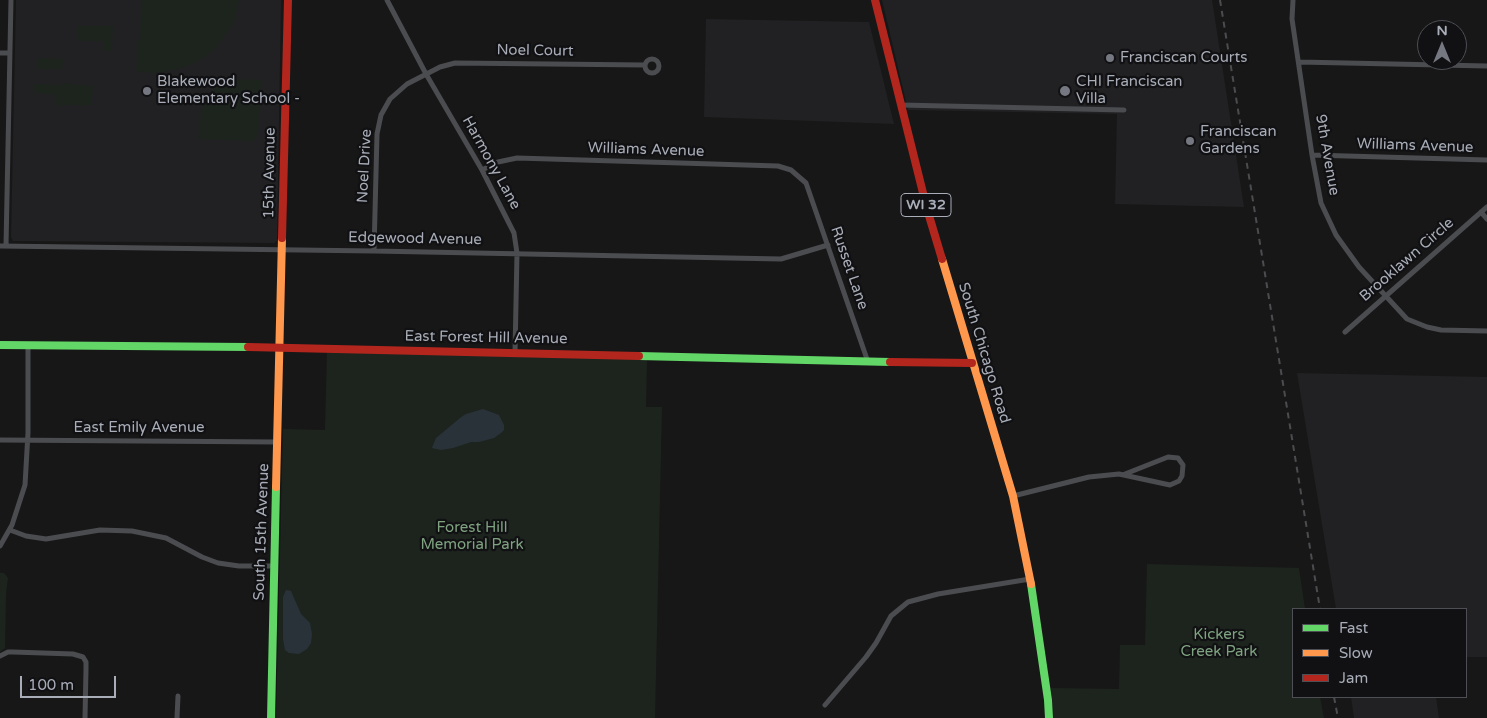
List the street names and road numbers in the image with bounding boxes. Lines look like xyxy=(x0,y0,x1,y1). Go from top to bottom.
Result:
street label: Noel Court xyxy=(496,41,574,61)
street label: Harmony Lane xyxy=(458,113,524,213)
street label: 9th Avenue xyxy=(1311,113,1343,197)
street label: 15th Avenue xyxy=(260,127,280,219)
street label: Noel Drive xyxy=(354,129,376,203)
street label: Williams Avenue xyxy=(1356,135,1474,157)
street label: Williams Avenue xyxy=(587,139,705,161)
road number: WI 32 xyxy=(901,194,951,216)
street label: Brooklawn Circle xyxy=(1356,214,1458,306)
street label: Russet Lane xyxy=(826,224,872,312)
street label: Edgewood Avenue xyxy=(348,229,482,249)
street label: South Chicago Road xyxy=(954,280,1014,426)
street label: East Forest Hill Avenue xyxy=(404,328,568,348)
street label: East Emily Avenue xyxy=(73,419,205,437)
street label: South 15th Avenue xyxy=(251,463,273,601)

